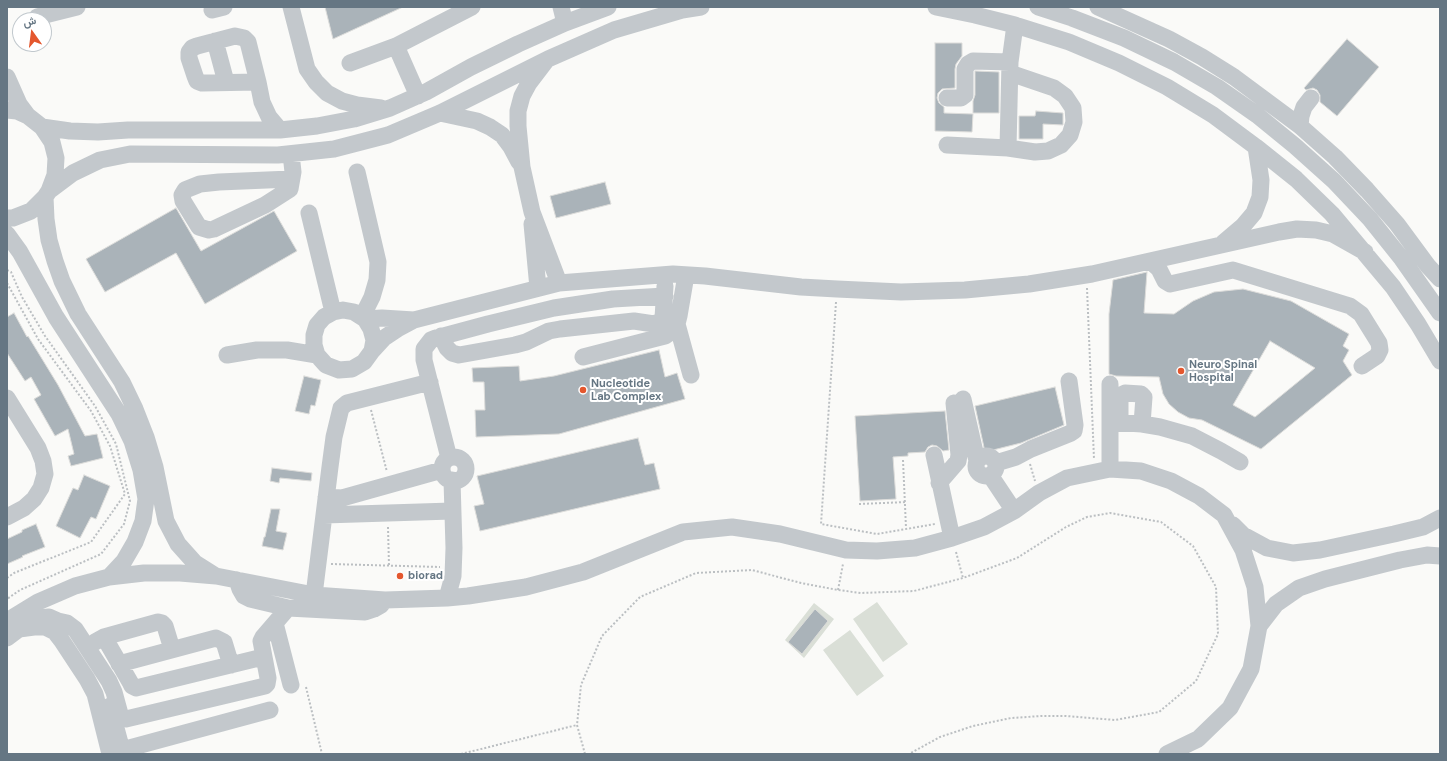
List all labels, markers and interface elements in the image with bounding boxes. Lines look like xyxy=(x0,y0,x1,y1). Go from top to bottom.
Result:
north arrow xyxy=(12,12,52,52)
text: ش xyxy=(21,13,37,30)
place label: Neuro Spinal Hospital xyxy=(1189,358,1257,384)
marker: Neuro Spinal Hospital xyxy=(1176,366,1186,376)
place label: Nucleotide Lab Complex xyxy=(591,377,661,403)
marker: Nucleotide Lab Complex xyxy=(578,385,588,395)
place label: biorad xyxy=(408,569,443,583)
marker: biorad xyxy=(395,571,405,581)

